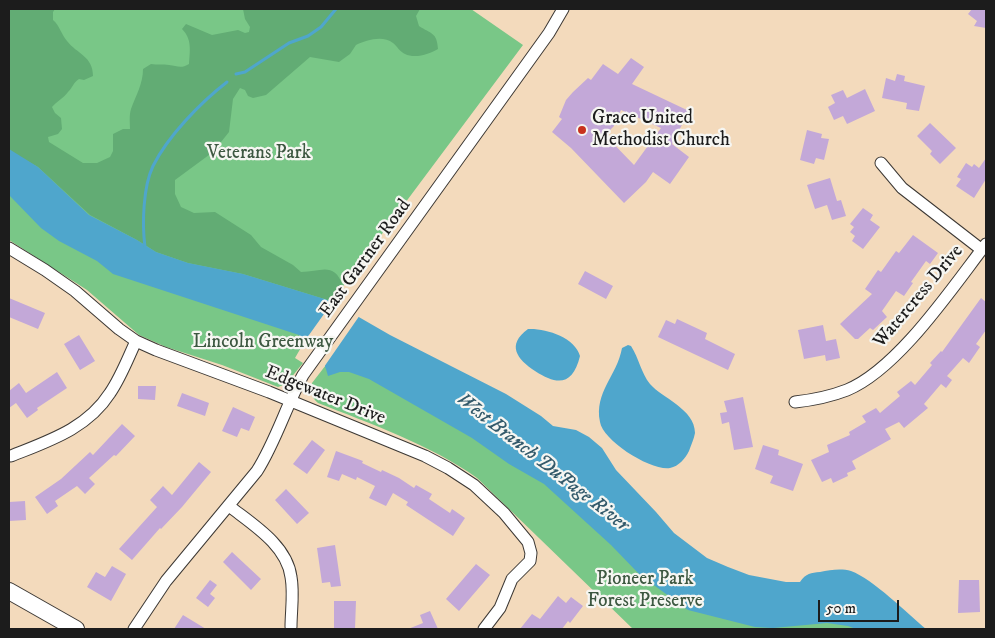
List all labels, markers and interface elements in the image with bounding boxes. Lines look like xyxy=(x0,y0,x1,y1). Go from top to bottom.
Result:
place label: Grace United Methodist Church xyxy=(592,108,730,152)
marker: Grace United Methodist Church xyxy=(576,124,588,136)
park label: Veterans Park xyxy=(207,143,311,165)
street label: East Gartner Road xyxy=(315,195,417,323)
street label: Watercress Drive xyxy=(869,241,969,353)
park label: Lincoln Greenway xyxy=(193,332,333,354)
street label: Edgewater Drive xyxy=(262,362,388,430)
water label: West Branch DuPage River xyxy=(451,388,633,538)
park label: Pioneer Park Forest Preserve xyxy=(587,569,703,613)
scale bar xyxy=(820,590,901,622)
text: 50 m xyxy=(826,599,856,618)

